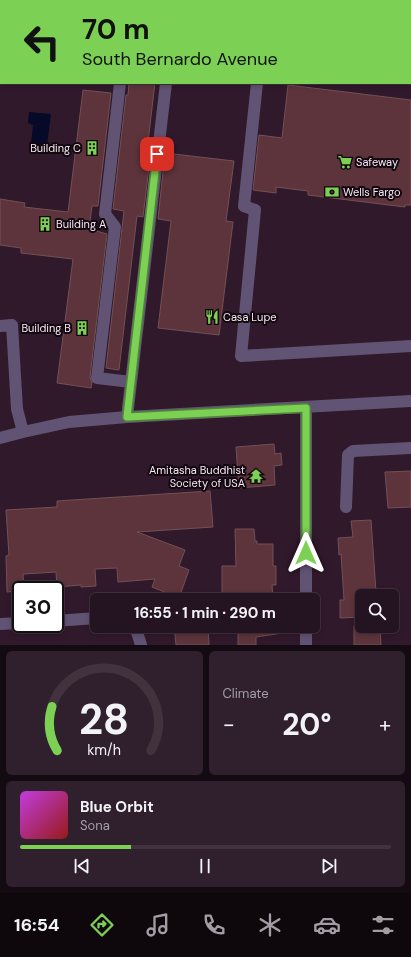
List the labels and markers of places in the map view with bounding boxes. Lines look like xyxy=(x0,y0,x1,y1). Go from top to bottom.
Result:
pin xyxy=(140,137,174,171)
building icon: Building C xyxy=(84,140,100,156)
place label: Building C xyxy=(30,141,81,155)
supermarket icon: Safeway xyxy=(337,154,353,170)
place label: Safeway xyxy=(356,155,398,169)
bank icon: Wells Fargo xyxy=(324,184,340,200)
place label: Wells Fargo xyxy=(343,185,401,199)
building icon: Building A xyxy=(37,216,53,232)
place label: Building A xyxy=(56,217,106,231)
restaurant icon: Casa Lupe xyxy=(204,309,220,325)
place label: Casa Lupe xyxy=(223,310,277,324)
building icon: Building B xyxy=(74,320,90,336)
place label: Building B xyxy=(21,321,71,335)
place label: Amitasha Buddhist Society of USA xyxy=(149,463,245,490)
temple icon: Amitasha Buddhist Society of USA xyxy=(248,468,264,484)

